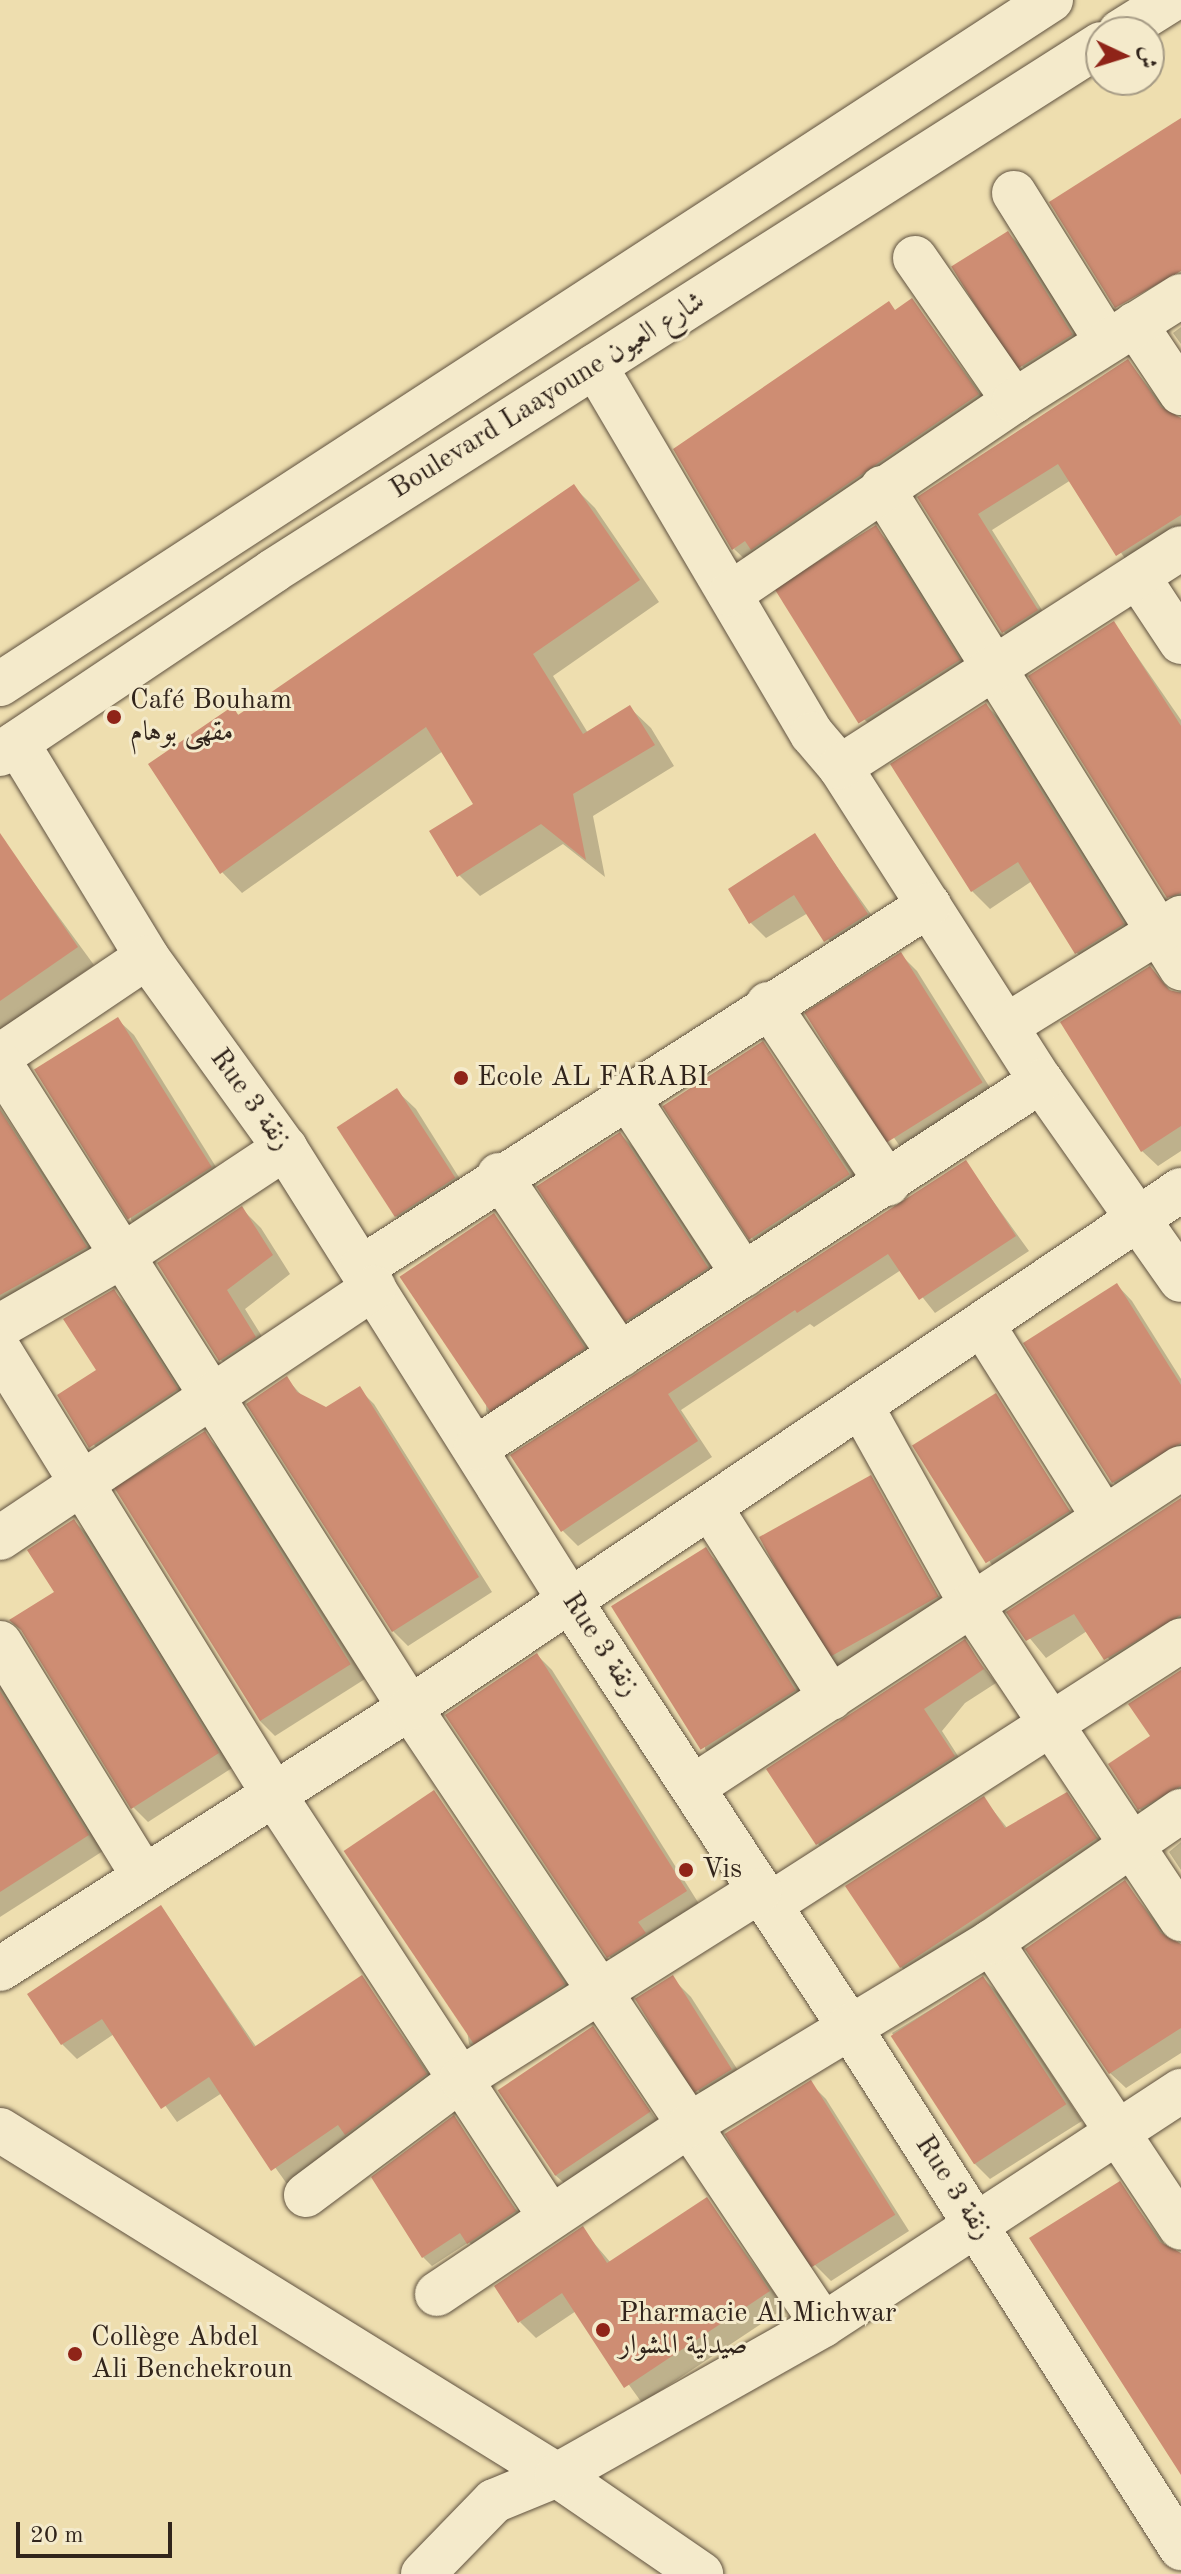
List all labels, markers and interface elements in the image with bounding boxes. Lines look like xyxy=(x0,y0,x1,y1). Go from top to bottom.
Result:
north arrow xyxy=(1085,16,1165,96)
text: ش xyxy=(1135,46,1159,69)
street label: Boulevard Laayoune شارع العيون xyxy=(384,285,712,507)
place label: Café Bouham مقهى بوهام xyxy=(130,684,292,750)
marker: Café Bouham مقهى بوهام xyxy=(105,708,123,726)
street label: Rue 3 زنقة xyxy=(202,1043,298,1157)
place label: Ecole AL FARABI xyxy=(477,1061,708,1095)
marker: Ecole AL FARABI xyxy=(452,1069,470,1087)
street label: Rue 3 زنقة xyxy=(554,1587,646,1703)
place label: Vis xyxy=(702,1853,742,1887)
marker: Vis xyxy=(677,1861,695,1879)
street label: Rue 3 زنقة xyxy=(907,2130,999,2246)
place label: Pharmacie Al Michwar صيدلية المشوار xyxy=(619,2297,897,2363)
place label: Collège Abdel Ali Benchekroun xyxy=(91,2321,293,2387)
marker: Pharmacie Al Michwar صيدلية المشوار xyxy=(594,2321,612,2339)
marker: Collège Abdel Ali Benchekroun xyxy=(66,2345,84,2363)
scale bar xyxy=(20,2506,176,2556)
text: 20 m xyxy=(30,2524,84,2548)

